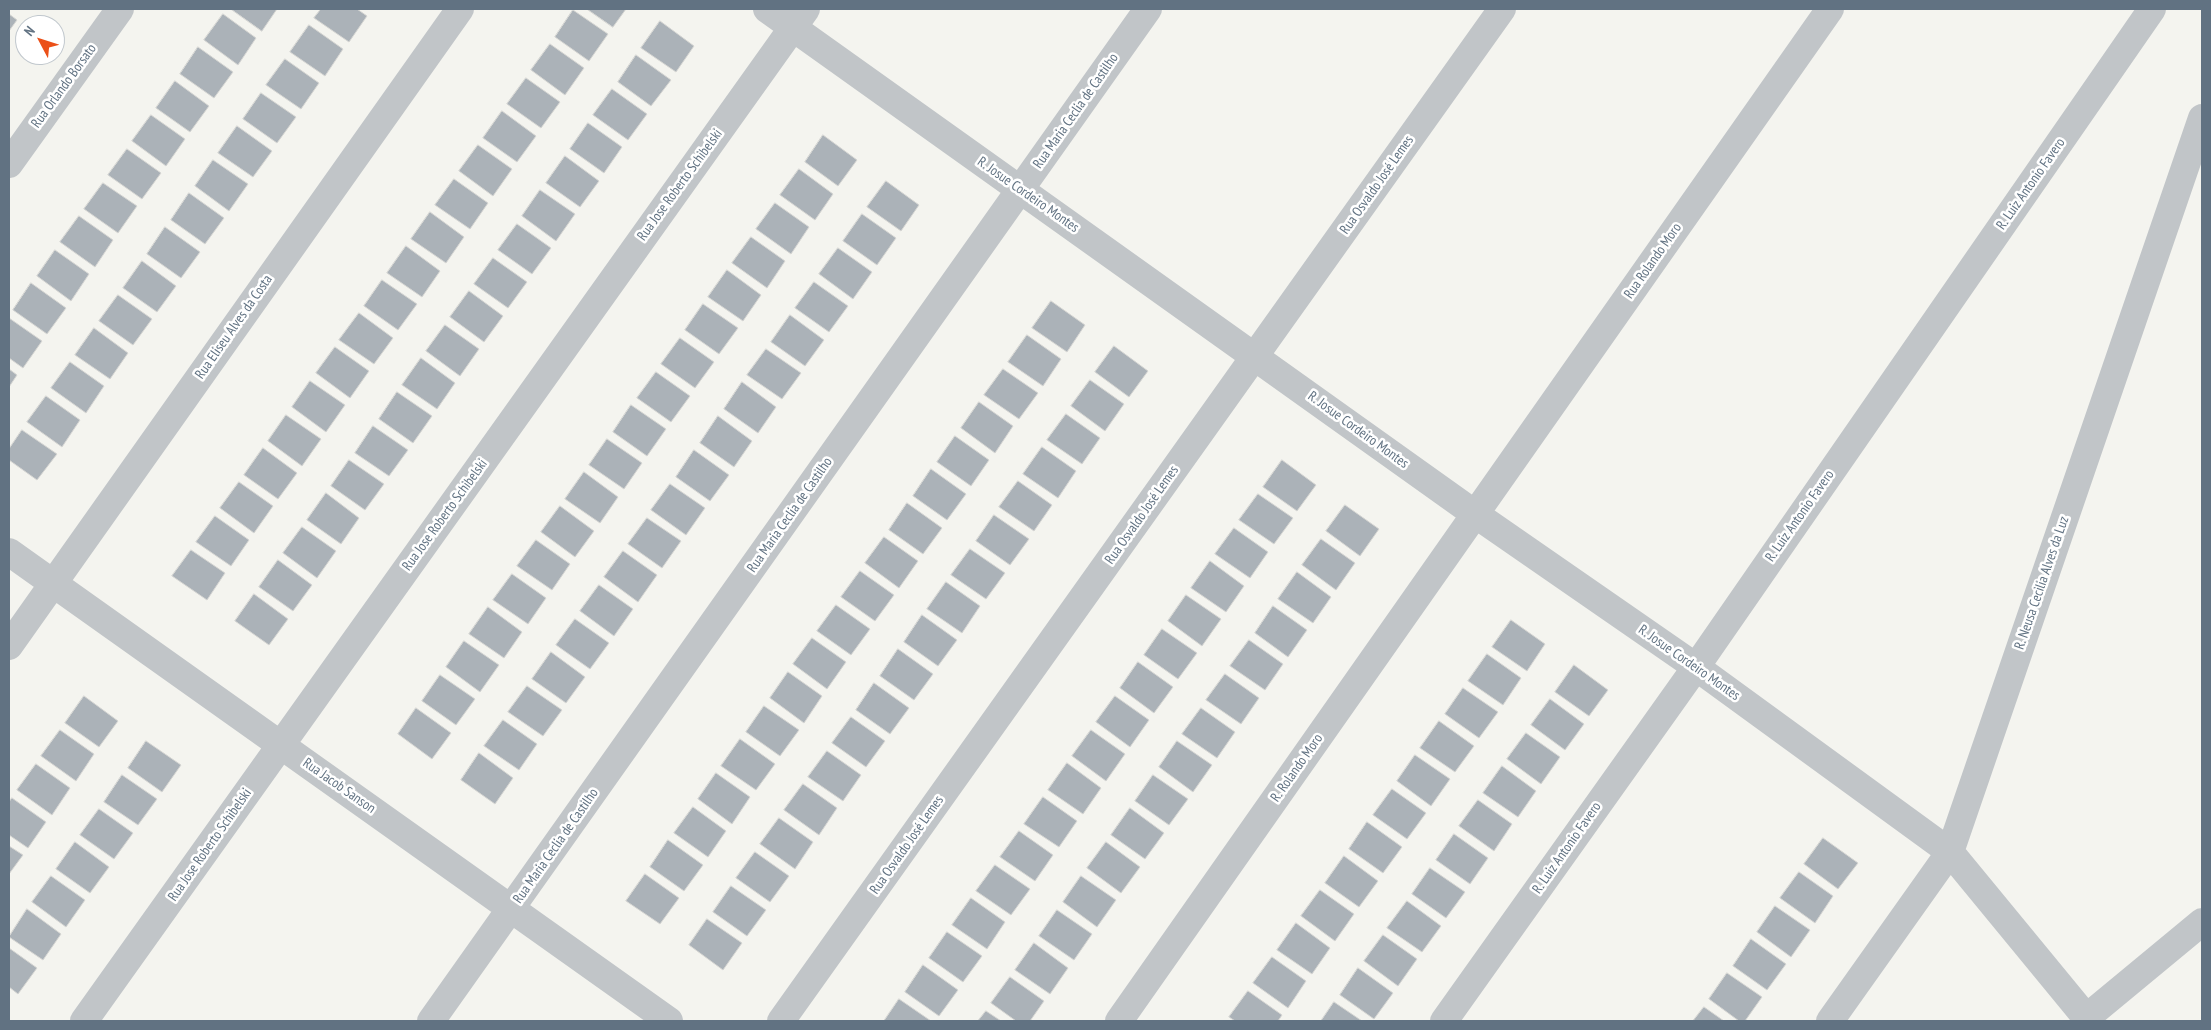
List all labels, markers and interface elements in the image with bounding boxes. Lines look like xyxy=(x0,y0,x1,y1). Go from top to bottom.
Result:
north arrow xyxy=(15,15,65,65)
text: N xyxy=(20,22,39,40)
street label: Rua Orlando Borsato xyxy=(28,41,100,131)
street label: Rua Maria Ceclia de Castilho xyxy=(1030,50,1122,172)
street label: Rua Jose Roberto Schibelski xyxy=(634,126,726,244)
street label: Rua Osvaldo José Lemes xyxy=(1337,132,1417,238)
street label: R. Luiz Antonio Favero xyxy=(1993,135,2069,233)
street label: R. Josue Cordeiro Montes xyxy=(974,154,1082,236)
street label: Rua Rolando Moro xyxy=(1621,220,1685,302)
street label: Rua Eliseu Alves da Costa xyxy=(192,272,276,382)
street label: R. Josue Cordeiro Montes xyxy=(1304,388,1412,472)
street label: Rua Maria Ceclia de Castilho xyxy=(744,454,836,576)
street label: Rua Jose Roberto Schibelski xyxy=(399,456,491,574)
street label: Rua Osvaldo José Lemes xyxy=(1102,462,1182,568)
street label: R. Luiz Antonio Favero xyxy=(1762,467,1838,565)
street label: R. Neusa Cecilia Alves da Luz xyxy=(2011,514,2073,652)
street label: R. Josue Cordeiro Montes xyxy=(1635,622,1743,704)
street label: R. Rolando Moro xyxy=(1267,731,1327,805)
street label: Rua Jacob Sanson xyxy=(299,755,379,817)
street label: Rua Jose Roberto Schibelski xyxy=(165,785,255,905)
street label: Rua Maria Ceclia de Castilho xyxy=(510,785,602,907)
street label: Rua Osvaldo José Lemes xyxy=(867,792,947,898)
street label: R. Luiz Antonio Favero xyxy=(1529,799,1605,897)

